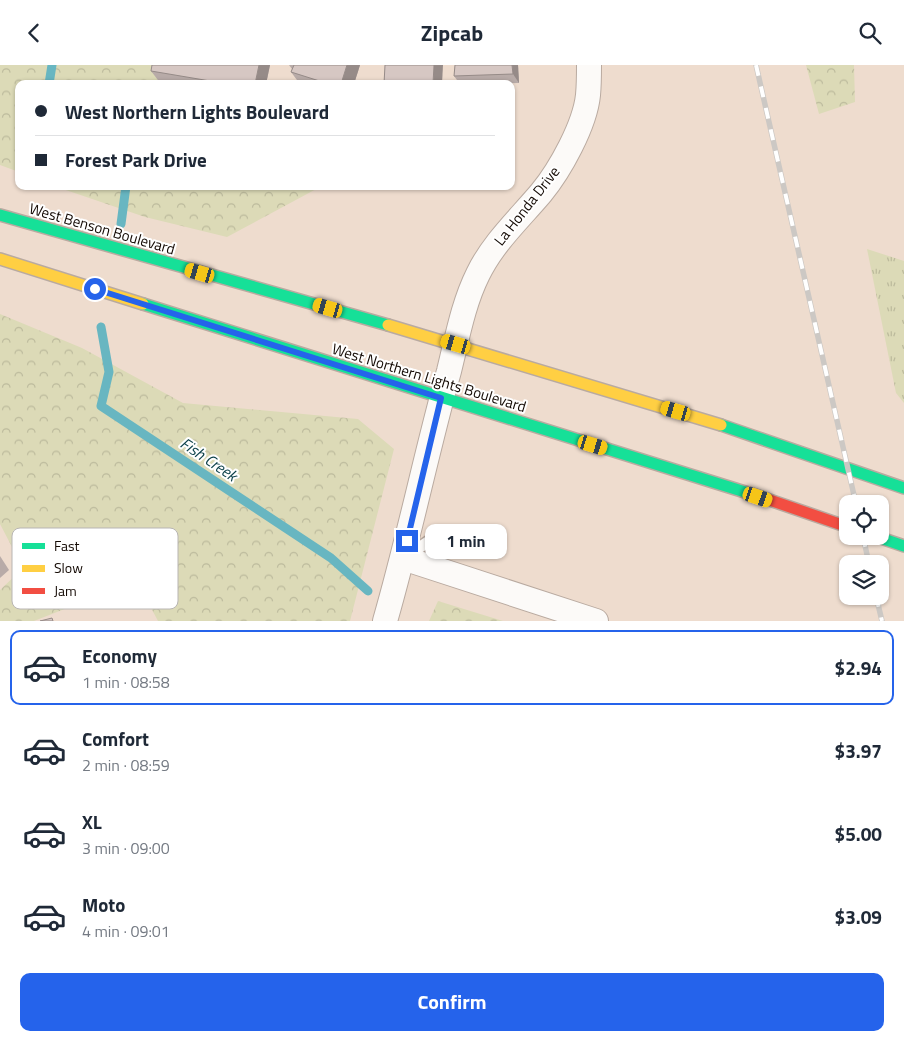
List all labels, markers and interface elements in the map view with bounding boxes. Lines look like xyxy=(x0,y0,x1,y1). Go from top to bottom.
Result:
text: Zipcab xyxy=(421,16,483,50)
icon: back xyxy=(20,19,48,47)
icon: search xyxy=(856,19,884,47)
text: West Northern Lights Boulevard xyxy=(65,97,329,126)
text: Forest Park Drive xyxy=(65,145,207,174)
street label: La Honda Drive xyxy=(488,161,565,250)
street label: West Benson Boulevard xyxy=(26,197,178,260)
car xyxy=(183,262,216,284)
route start xyxy=(84,278,106,300)
car xyxy=(311,297,344,319)
car xyxy=(439,333,472,355)
street label: West Northern Lights Boulevard xyxy=(329,337,529,418)
car xyxy=(659,400,692,422)
water label: Fish Creek xyxy=(176,431,244,488)
car xyxy=(576,433,609,457)
car xyxy=(741,485,774,509)
map controls xyxy=(839,495,889,605)
button: locate xyxy=(839,495,889,545)
callout: 1 min xyxy=(424,523,507,559)
legend xyxy=(12,528,178,609)
text: 1 min xyxy=(447,529,485,553)
route end xyxy=(396,530,418,552)
text: Fast xyxy=(54,535,79,556)
button: layers xyxy=(839,555,889,605)
text: Slow xyxy=(54,557,83,578)
text: Jam xyxy=(54,580,77,601)
text: Economy xyxy=(82,641,157,670)
icon: car xyxy=(22,645,67,690)
text: $2.94 xyxy=(835,653,882,682)
text: 1 min · 08:58 xyxy=(82,670,170,694)
text: Comfort xyxy=(82,724,149,753)
icon: car xyxy=(22,728,67,773)
text: $3.97 xyxy=(835,736,882,765)
text: 2 min · 08:59 xyxy=(82,753,170,777)
text: XL xyxy=(82,807,102,836)
icon: car xyxy=(22,811,67,856)
text: $5.00 xyxy=(835,819,882,848)
text: 3 min · 09:00 xyxy=(82,836,170,860)
text: Moto xyxy=(82,890,125,919)
icon: car xyxy=(22,894,67,939)
text: $3.09 xyxy=(835,902,882,931)
text: 4 min · 09:01 xyxy=(82,919,170,943)
button: Confirm xyxy=(20,973,884,1031)

